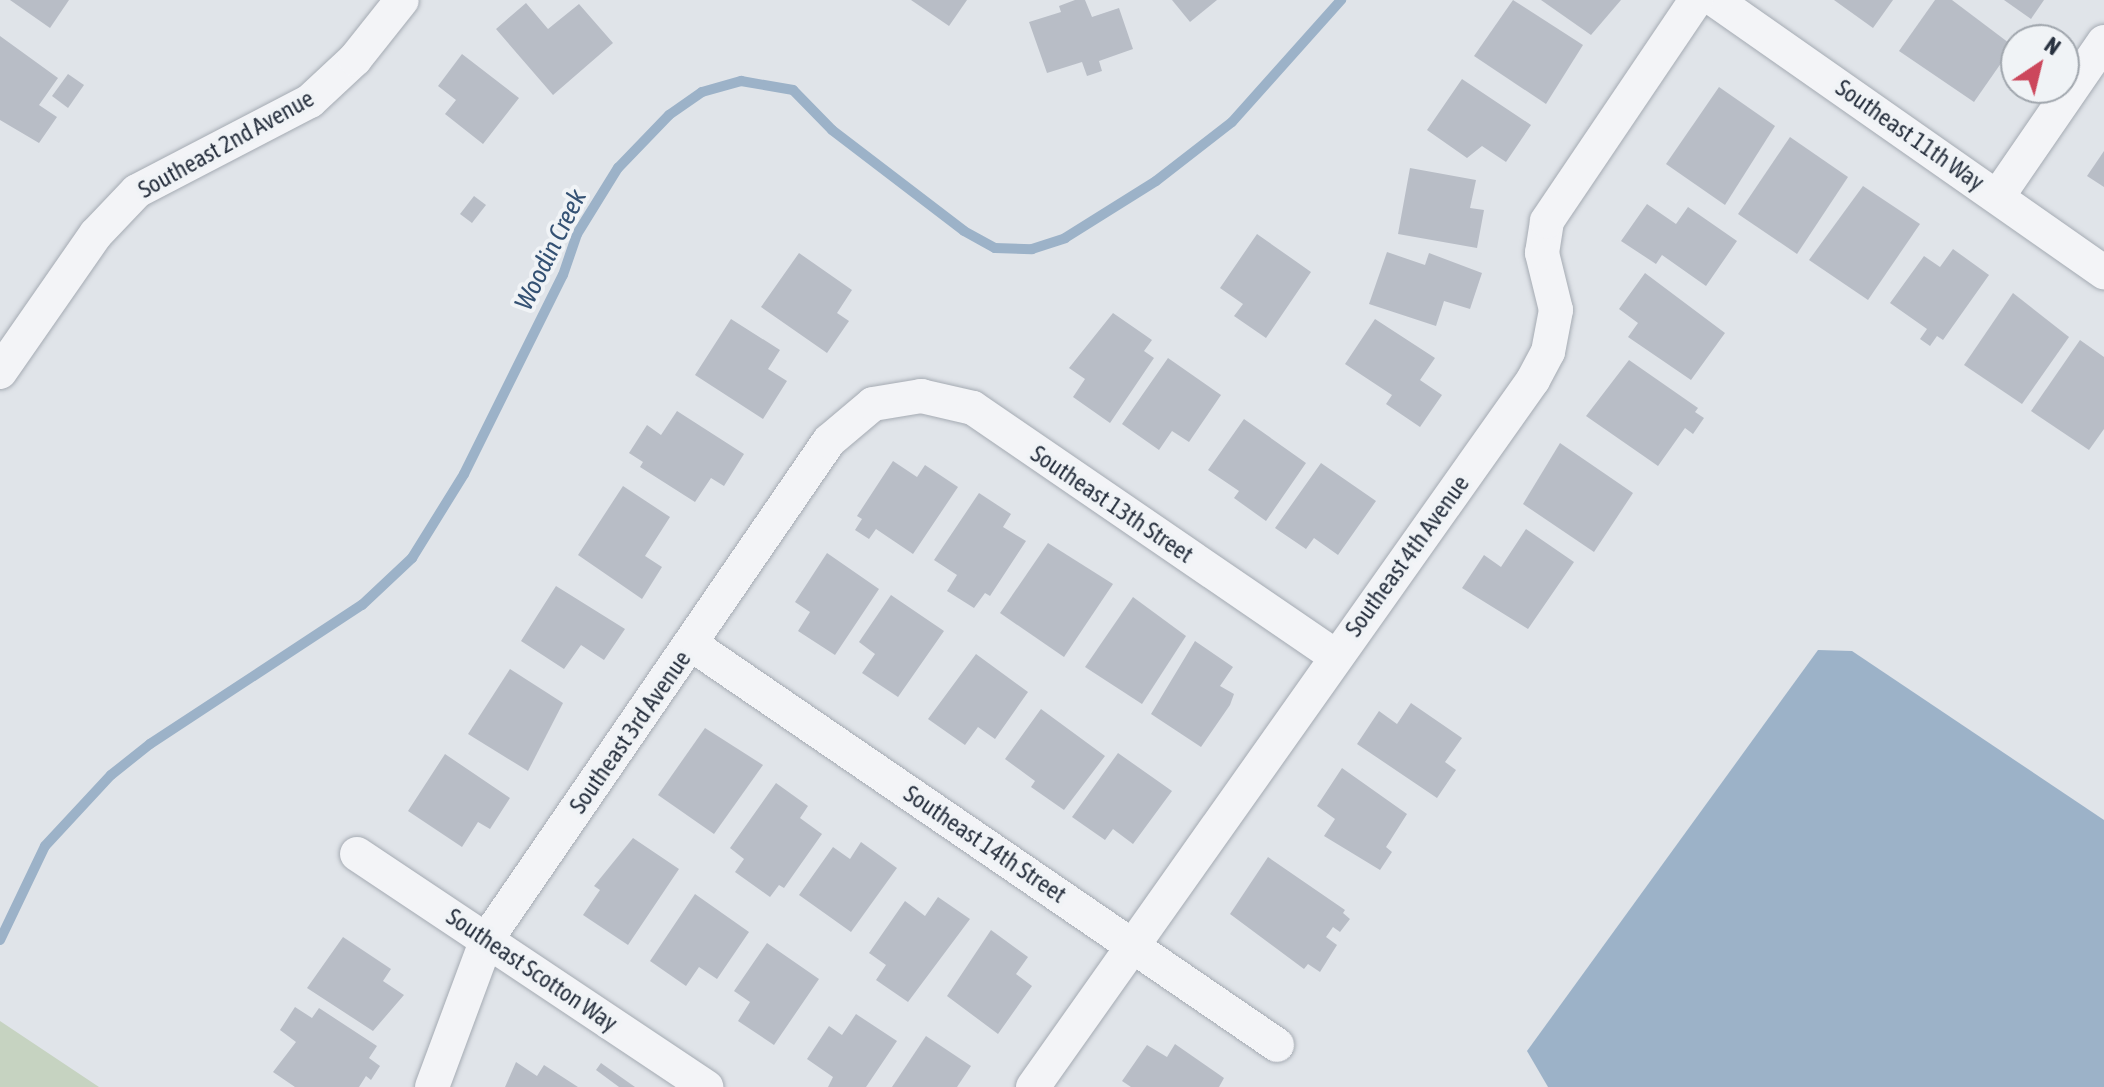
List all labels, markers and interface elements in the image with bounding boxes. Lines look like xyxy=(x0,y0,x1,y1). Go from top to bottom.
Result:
north arrow xyxy=(2000,24,2080,104)
text: N xyxy=(2040,32,2065,60)
street label: Southeast 11th Way xyxy=(1830,73,1990,197)
street label: Southeast 2nd Avenue xyxy=(133,84,319,204)
water label: Woodin Creek xyxy=(508,185,594,315)
street label: Southeast 13th Street xyxy=(1025,439,1199,569)
street label: Southeast 4th Avenue xyxy=(1339,470,1475,642)
street label: Southeast 3rd Avenue xyxy=(563,645,697,819)
street label: Southeast 14th Street xyxy=(898,779,1072,909)
street label: Southeast Scotton Way xyxy=(441,902,623,1038)

